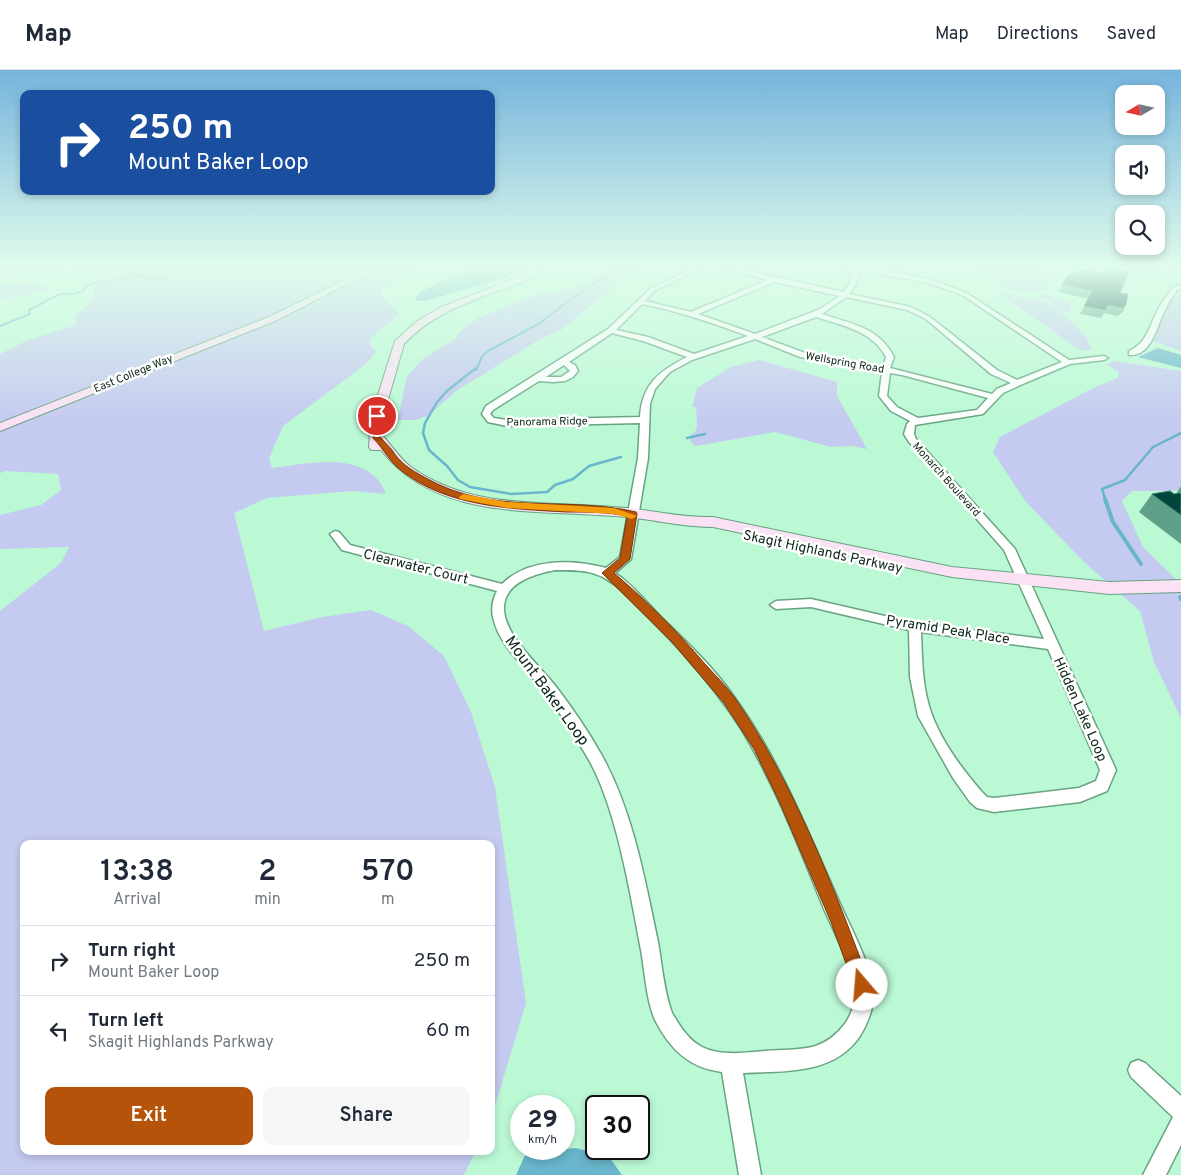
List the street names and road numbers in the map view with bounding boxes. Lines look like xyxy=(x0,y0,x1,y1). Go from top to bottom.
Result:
street label: Wellspring Road xyxy=(804,349,885,377)
street label: East College Way xyxy=(92,352,175,396)
street label: Panorama Ridge xyxy=(506,414,588,430)
street label: Monarch Boulevard xyxy=(909,440,983,520)
street label: Skagit Highlands Parkway xyxy=(741,527,904,578)
street label: Clearwater Court xyxy=(361,546,470,589)
street label: Pyramid Peak Place xyxy=(885,612,1011,649)
street label: Mount Baker Loop xyxy=(500,632,593,750)
street label: Hidden Lake Loop xyxy=(1049,655,1110,765)

